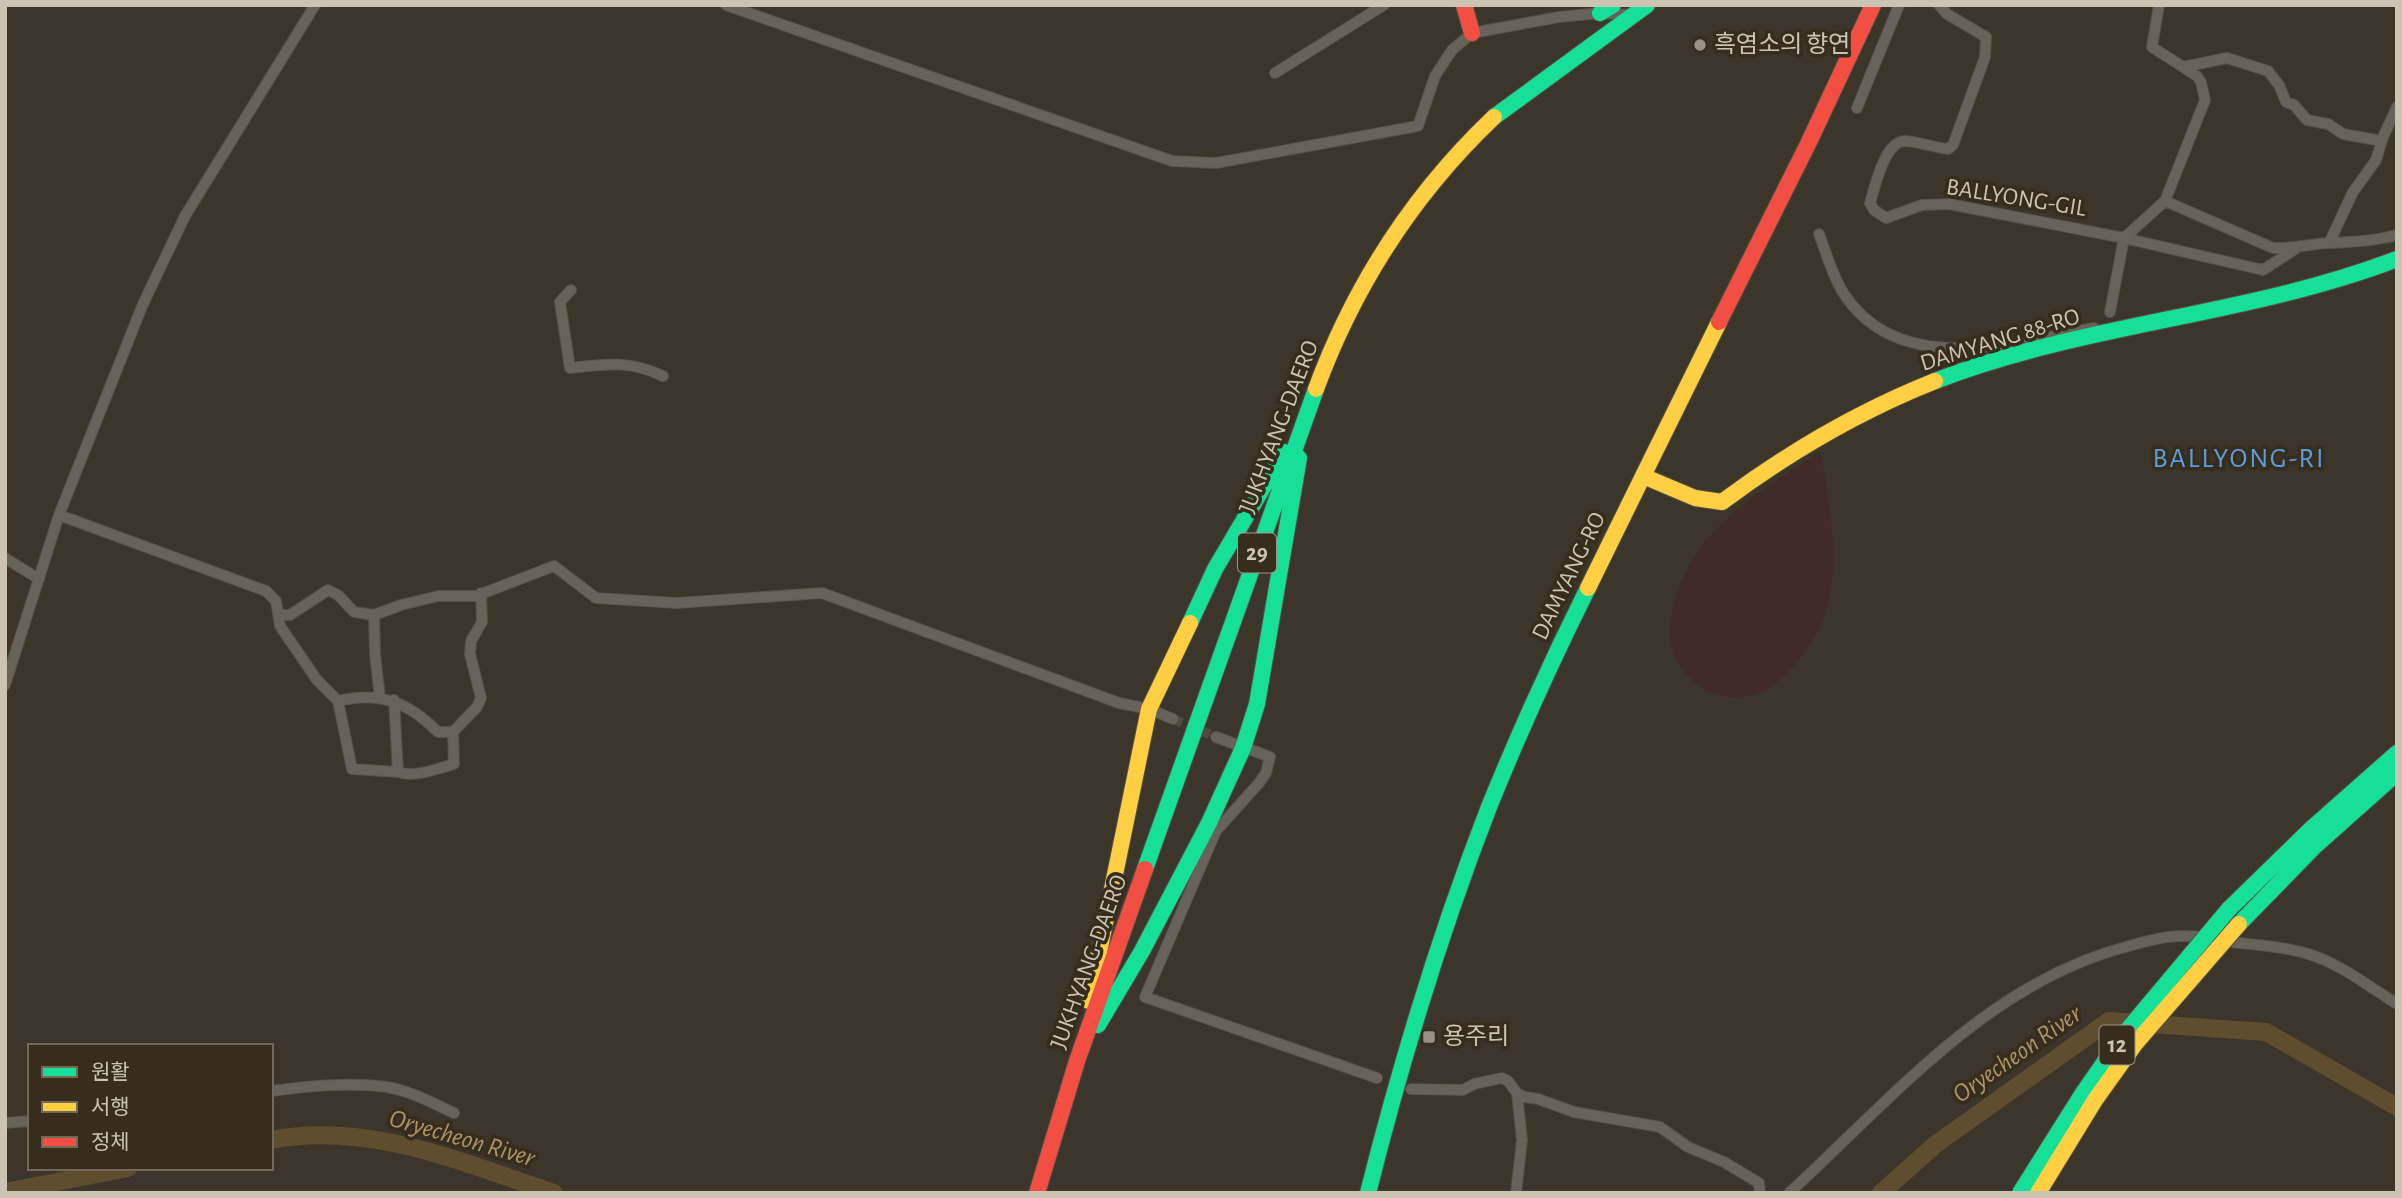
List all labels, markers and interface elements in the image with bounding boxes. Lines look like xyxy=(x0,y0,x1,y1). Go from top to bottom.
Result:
place label: 흑염소의 향연 xyxy=(1714,31,1850,57)
marker: 흑염소의 향연 xyxy=(1692,37,1708,53)
street label: BALLYONG-GIL xyxy=(1944,175,2088,221)
street label: DAMYANG 88-RO xyxy=(1917,304,2083,376)
street label: JUKHYANG-DAERO xyxy=(1235,337,1323,517)
district label: BALLYONG-RI xyxy=(2153,445,2325,473)
street label: DAMYANG-RO xyxy=(1528,508,1610,644)
road number: 29 xyxy=(1238,534,1276,572)
street label: JUKHYANG-DAERO xyxy=(1046,872,1132,1052)
water label: Oryecheon River xyxy=(1948,999,2087,1108)
place label: 용주리 xyxy=(1443,1024,1509,1049)
road number: 12 xyxy=(2100,1026,2134,1064)
marker: 용주리 xyxy=(1421,1029,1437,1045)
legend xyxy=(28,1044,273,1170)
text: 원활 xyxy=(91,1061,130,1083)
text: 서행 xyxy=(91,1096,130,1118)
water label: Oryecheon River xyxy=(386,1105,539,1172)
text: 정체 xyxy=(91,1131,130,1153)

